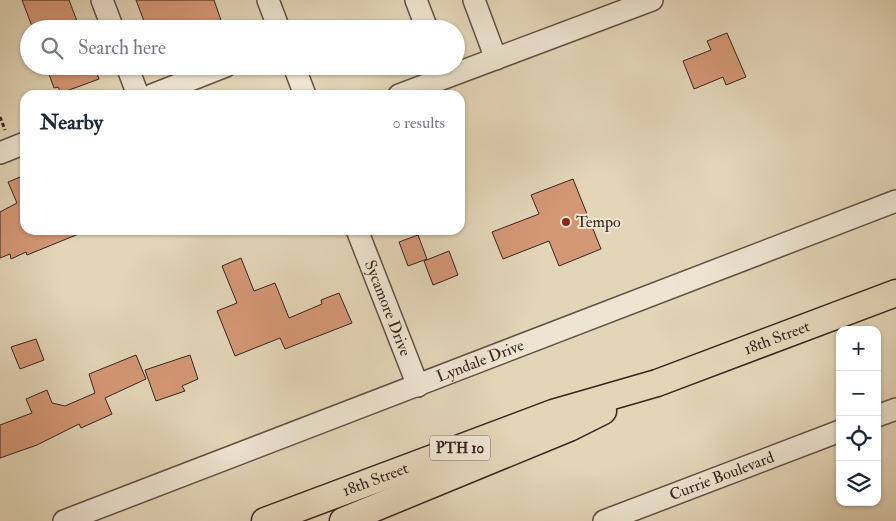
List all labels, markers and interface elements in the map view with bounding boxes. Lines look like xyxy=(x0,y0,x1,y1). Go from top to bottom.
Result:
search box xyxy=(20,20,465,75)
icon: search xyxy=(38,34,66,62)
text: Search here xyxy=(78,36,166,60)
text: Nearby xyxy=(40,109,103,136)
text: 0 results xyxy=(392,113,445,133)
place label: Tempo xyxy=(576,212,621,233)
marker: Tempo xyxy=(560,216,572,228)
street label: Sycamore Drive xyxy=(360,257,415,359)
street label: 18th Street xyxy=(741,316,813,359)
map controls xyxy=(836,326,881,506)
button: + xyxy=(836,326,881,371)
street label: Lyndale Drive xyxy=(434,335,527,387)
button: − xyxy=(836,371,881,416)
button: locate xyxy=(836,416,881,461)
road number: PTH 10 xyxy=(430,436,490,460)
street label: Currie Boulevard xyxy=(667,447,777,505)
street label: 18th Street xyxy=(340,458,411,501)
button: layers xyxy=(836,461,881,506)

